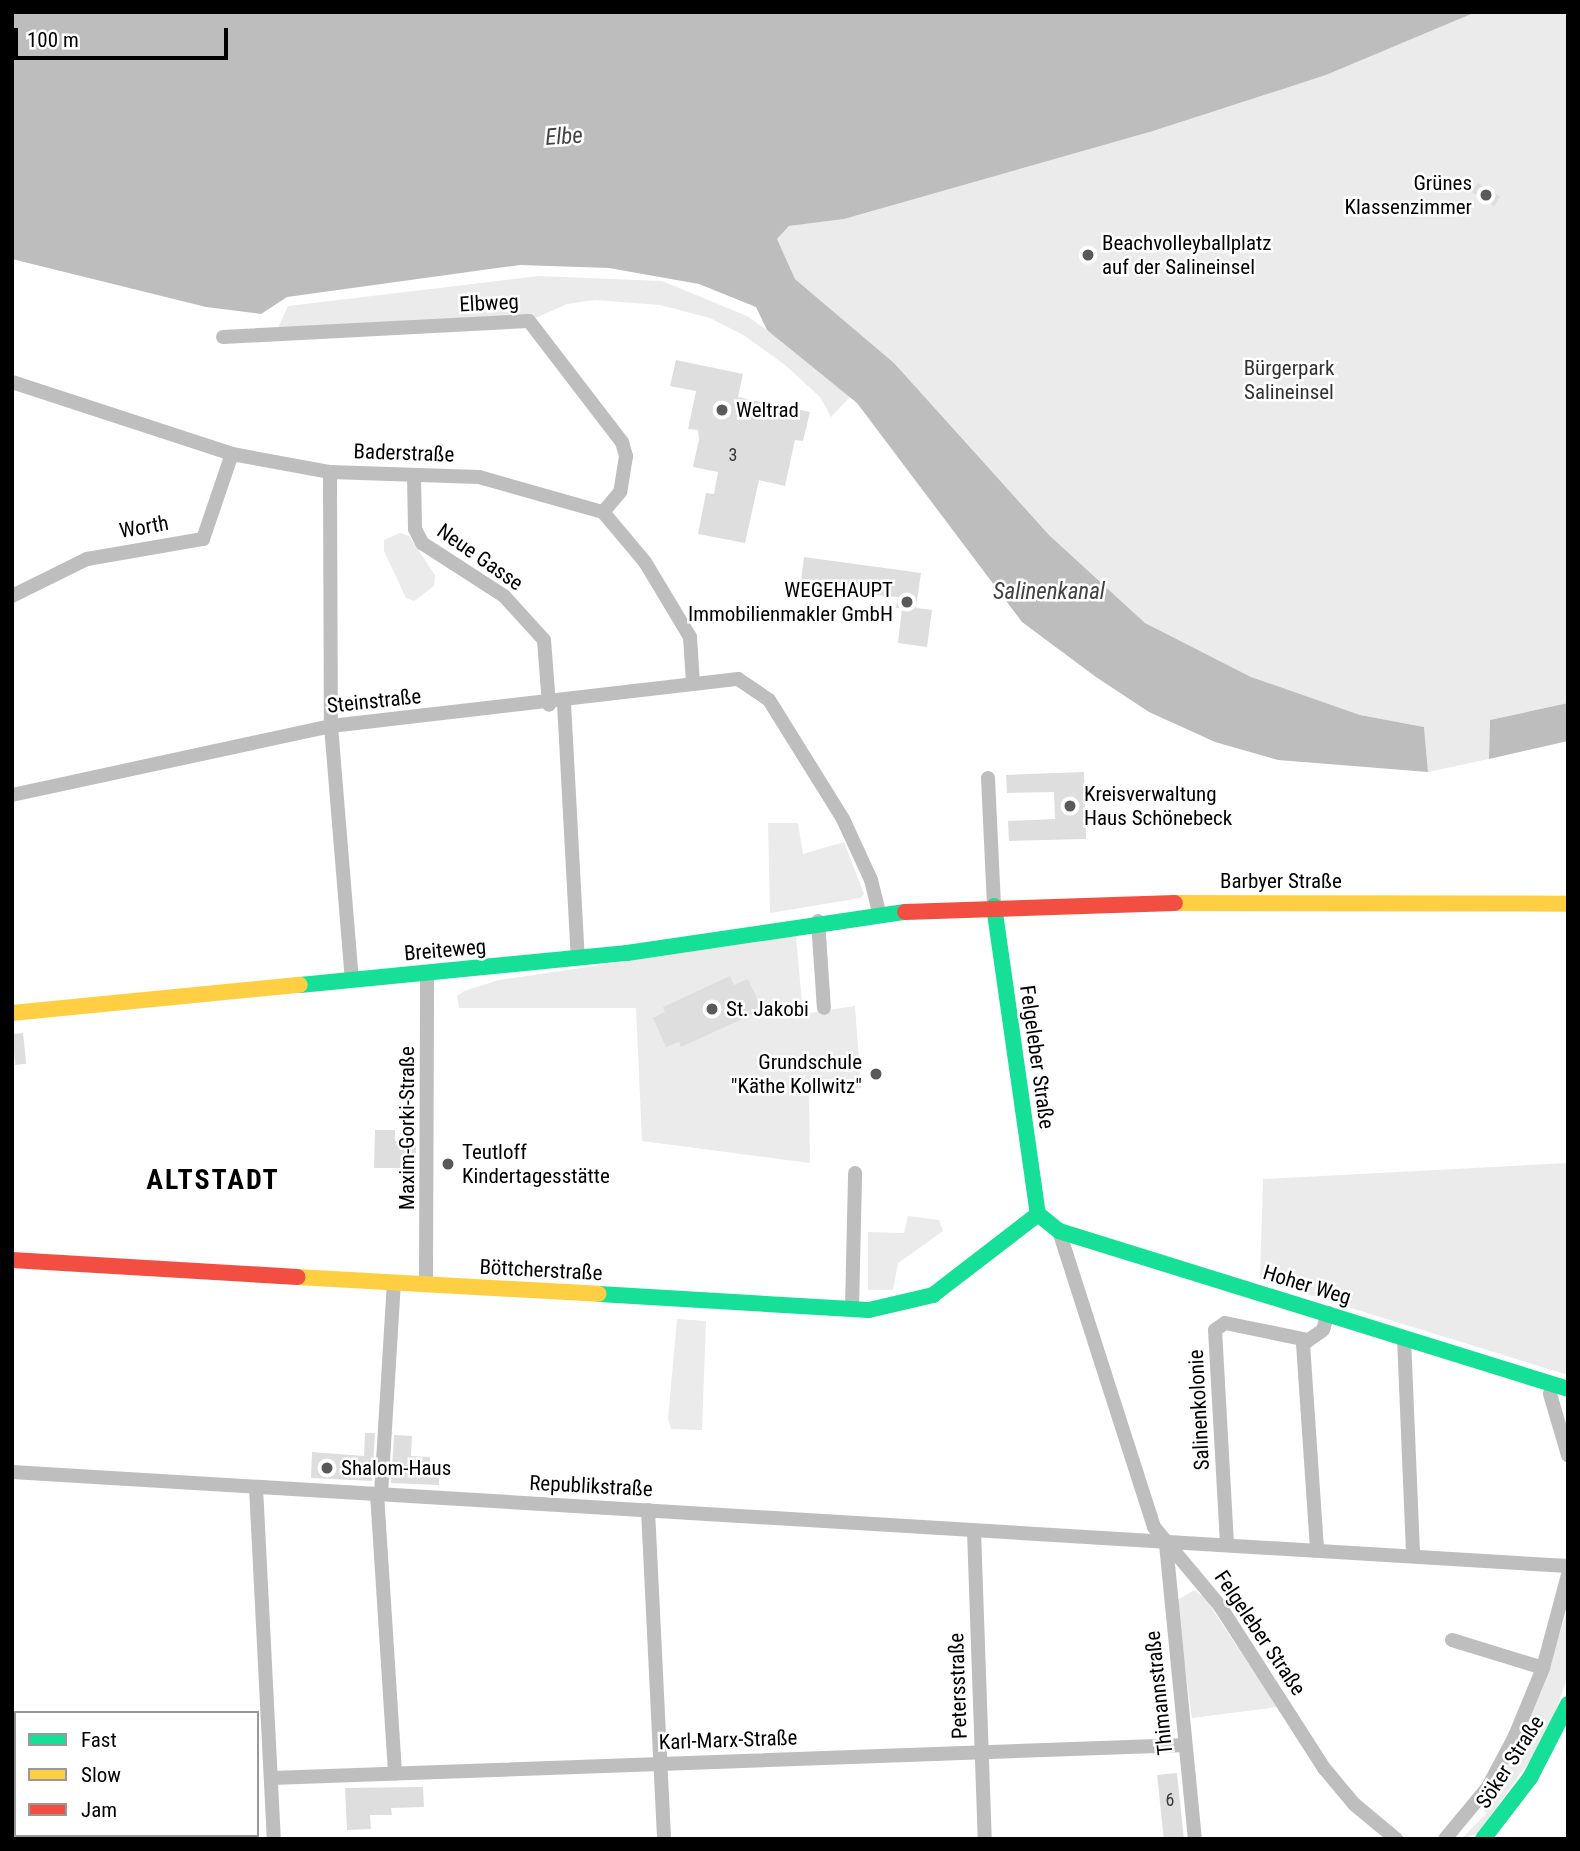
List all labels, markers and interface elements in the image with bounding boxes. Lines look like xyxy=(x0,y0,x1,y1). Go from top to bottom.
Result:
scale bar xyxy=(18,14,231,58)
text: 100 m xyxy=(27,28,79,52)
water label: Elbe xyxy=(544,122,584,152)
place label: Grünes Klassenzimmer xyxy=(1345,170,1472,220)
marker: Grünes Klassenzimmer xyxy=(1478,187,1494,203)
place label: Beachvolleyballplatz auf der Salineinsel xyxy=(1102,230,1271,280)
marker: Beachvolleyballplatz auf der Salineinsel xyxy=(1080,247,1096,263)
street label: Elbweg xyxy=(459,289,519,317)
park label: Bürgerpark Salineinsel xyxy=(1244,355,1334,405)
place label: Weltrad xyxy=(736,397,799,423)
marker: Weltrad xyxy=(714,402,730,418)
street label: Baderstraße xyxy=(353,439,455,467)
house number: 3 xyxy=(729,444,737,466)
street label: Worth xyxy=(117,510,171,544)
street label: Neue Gasse xyxy=(432,518,528,596)
place label: WEGEHAUPT Immobilienmakler GmbH xyxy=(688,577,893,627)
water label: Salinenkanal xyxy=(993,578,1105,606)
marker: WEGEHAUPT Immobilienmakler GmbH xyxy=(899,594,915,610)
street label: Steinstraße xyxy=(326,684,422,718)
place label: Kreisverwaltung Haus Schönebeck xyxy=(1084,781,1232,831)
marker: Kreisverwaltung Haus Schönebeck xyxy=(1062,798,1078,814)
street label: Barbyer Straße xyxy=(1220,868,1342,894)
street label: Breiteweg xyxy=(403,934,487,966)
street label: Felgeleber Straße xyxy=(1014,984,1060,1130)
place label: St. Jakobi xyxy=(726,996,809,1022)
marker: St. Jakobi xyxy=(704,1001,720,1017)
street label: Maxim-Gorki-Straße xyxy=(394,1046,420,1210)
place label: Grundschule "Käthe Kollwitz" xyxy=(731,1049,862,1099)
marker: Grundschule "Käthe Kollwitz" xyxy=(868,1066,884,1082)
place label: Teutloff Kindertagesstätte xyxy=(462,1139,610,1189)
marker: Teutloff Kindertagesstätte xyxy=(440,1156,456,1172)
district label: ALTSTADT xyxy=(147,1163,279,1197)
street label: Böttcherstraße xyxy=(479,1254,603,1286)
street label: Hoher Weg xyxy=(1260,1260,1354,1310)
street label: Salinenkolonie xyxy=(1183,1349,1215,1471)
place label: Shalom-Haus xyxy=(341,1455,451,1481)
marker: Shalom-Haus xyxy=(319,1460,335,1476)
street label: Republikstraße xyxy=(529,1470,653,1502)
street label: Felgeleber Straße xyxy=(1209,1566,1311,1700)
street label: Thimannstraße xyxy=(1140,1630,1178,1756)
street label: Petersstraße xyxy=(944,1633,972,1739)
legend xyxy=(14,1711,259,1837)
street label: Söker Straße xyxy=(1471,1711,1549,1813)
street label: Karl-Marx-Straße xyxy=(658,1725,798,1755)
text: Fast xyxy=(81,1728,117,1752)
text: Slow xyxy=(81,1763,121,1787)
house number: 6 xyxy=(1166,1789,1174,1811)
text: Jam xyxy=(81,1798,117,1822)

